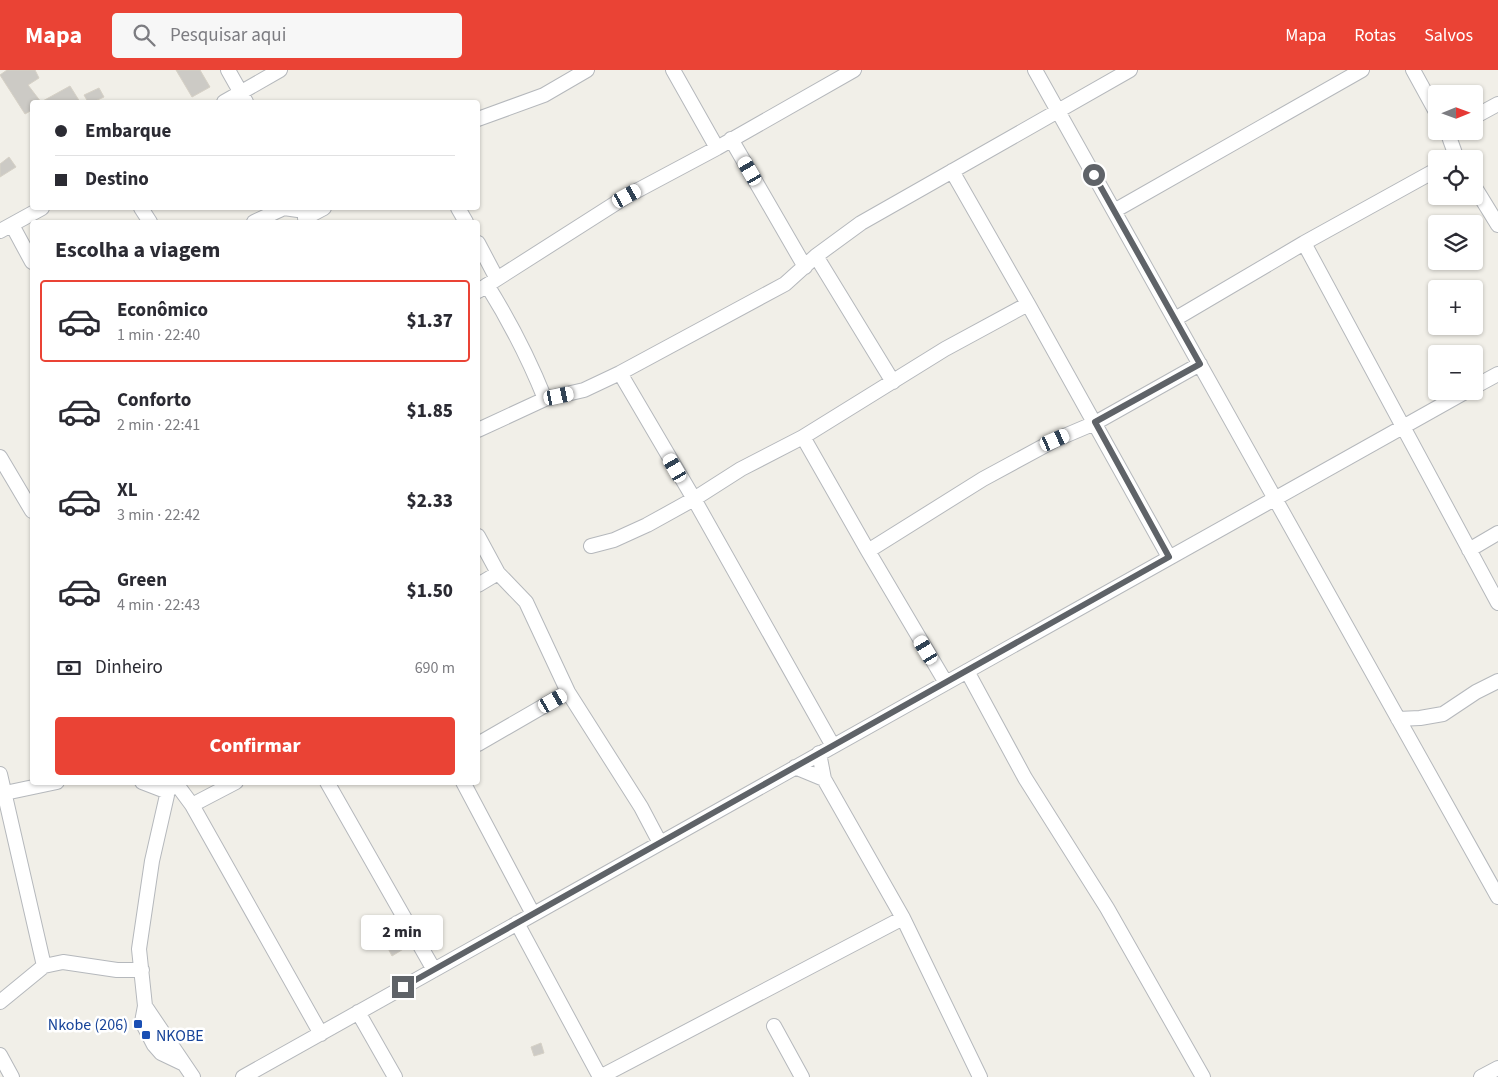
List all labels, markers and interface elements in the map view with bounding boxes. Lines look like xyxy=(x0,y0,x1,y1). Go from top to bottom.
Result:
search box xyxy=(112,13,462,58)
text: Mapa xyxy=(25,18,82,53)
icon: search xyxy=(130,21,158,49)
text: Pesquisar aqui xyxy=(170,22,286,49)
text: Mapa xyxy=(1285,23,1326,48)
text: Rotas xyxy=(1354,23,1396,48)
text: Salvos xyxy=(1424,23,1473,48)
north arrow xyxy=(1428,85,1482,140)
map controls xyxy=(1428,85,1483,400)
text: Embarque xyxy=(85,118,171,145)
button: locate xyxy=(1428,150,1483,205)
car xyxy=(736,154,763,188)
route start xyxy=(1083,164,1105,186)
text: Destino xyxy=(85,166,149,193)
car xyxy=(610,182,643,210)
button: layers xyxy=(1428,215,1483,270)
text: Escolha a viagem xyxy=(55,234,220,266)
button: + xyxy=(1428,280,1483,335)
text: Econômico xyxy=(117,297,208,324)
icon: car xyxy=(57,299,102,344)
text: $1.37 xyxy=(407,308,453,335)
text: 1 min · 22:40 xyxy=(117,324,200,346)
button: − xyxy=(1428,345,1483,400)
car xyxy=(542,386,575,406)
text: Conforto xyxy=(117,387,191,414)
icon: car xyxy=(57,389,102,434)
text: $1.85 xyxy=(407,398,453,425)
text: 2 min · 22:41 xyxy=(117,414,200,436)
car xyxy=(1038,427,1071,453)
car xyxy=(661,451,688,485)
text: XL xyxy=(117,477,138,504)
icon: car xyxy=(57,479,102,524)
text: $2.33 xyxy=(407,488,453,515)
text: 3 min · 22:42 xyxy=(117,504,200,526)
text: Green xyxy=(117,567,167,594)
icon: car xyxy=(57,569,102,614)
text: $1.50 xyxy=(407,578,453,605)
text: 4 min · 22:43 xyxy=(117,594,200,616)
car xyxy=(911,633,940,667)
icon: cash xyxy=(55,654,83,682)
text: Dinheiro xyxy=(95,654,163,681)
text: 690 m xyxy=(415,657,455,679)
car xyxy=(536,687,569,715)
button: Confirmar xyxy=(55,717,455,775)
callout: 2 min xyxy=(362,914,444,950)
text: 2 min xyxy=(382,921,422,943)
route end xyxy=(392,976,414,998)
place label: Nkobe (206) xyxy=(48,1014,128,1036)
marker: Nkobe (206) xyxy=(132,1018,144,1030)
place label: NKOBE xyxy=(156,1025,204,1047)
marker: NKOBE xyxy=(140,1029,152,1041)

